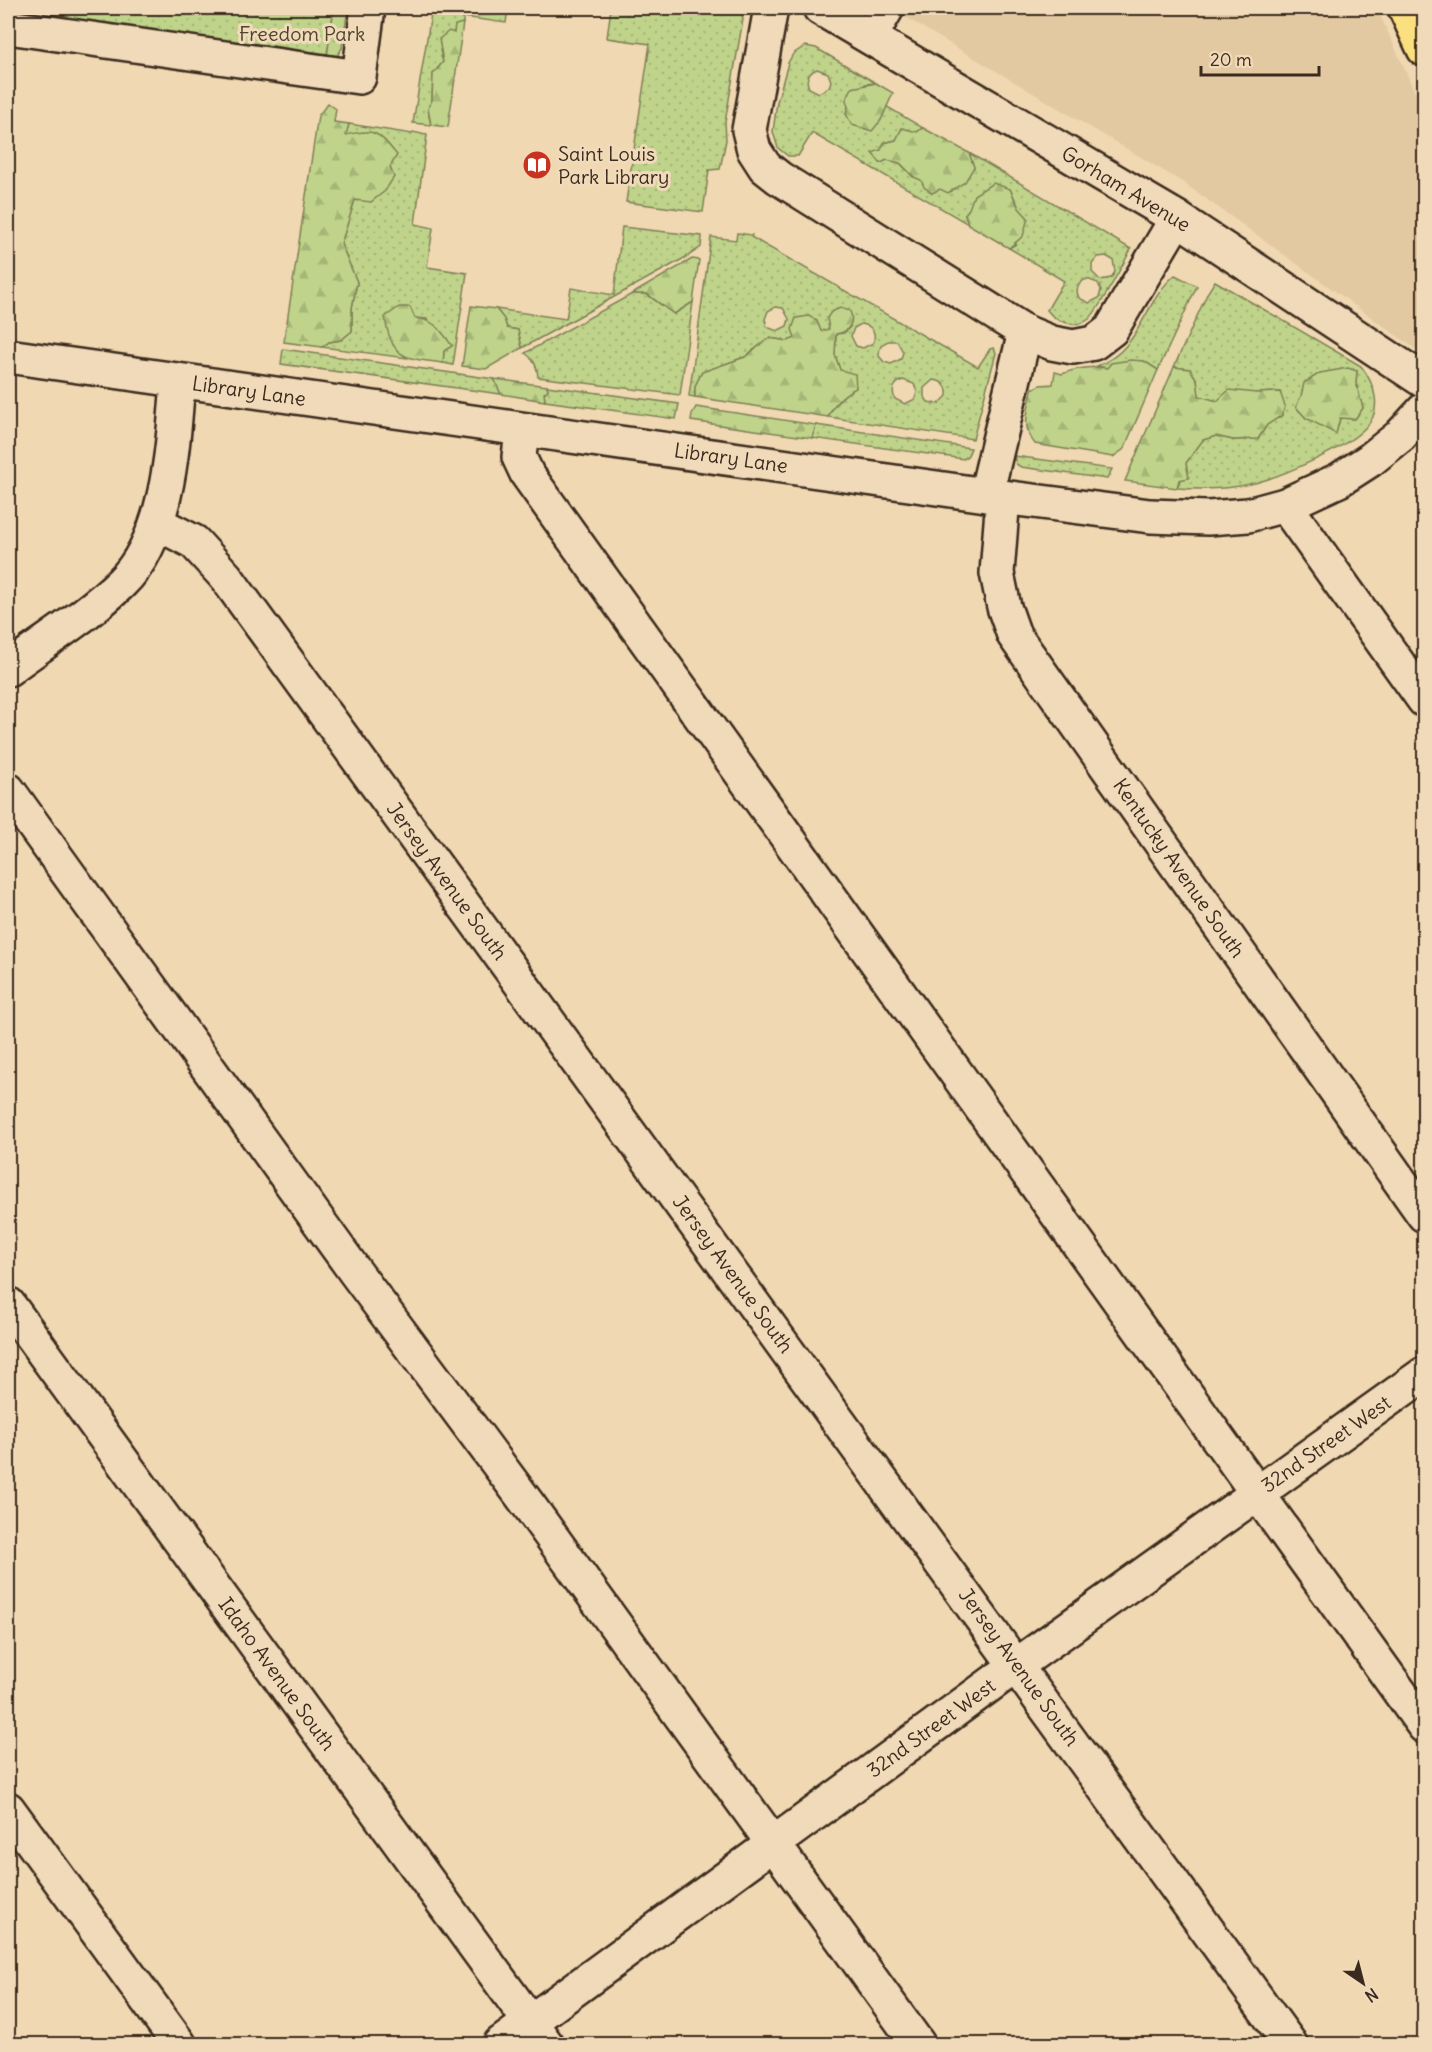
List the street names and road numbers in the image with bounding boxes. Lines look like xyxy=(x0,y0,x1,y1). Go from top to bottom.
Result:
street label: Gorham Avenue xyxy=(1057,140,1195,237)
street label: Library Lane xyxy=(191,370,308,411)
street label: Library Lane xyxy=(673,437,790,478)
street label: Kentucky Avenue South xyxy=(1108,773,1251,962)
street label: Jersey Avenue South xyxy=(382,797,513,965)
street label: Jersey Avenue South xyxy=(668,1190,799,1358)
street label: 32nd Street West xyxy=(1256,1389,1396,1498)
street label: Jersey Avenue South xyxy=(954,1583,1085,1751)
street label: Idaho Avenue South xyxy=(213,1592,341,1755)
street label: 32nd Street West xyxy=(862,1672,1000,1783)

